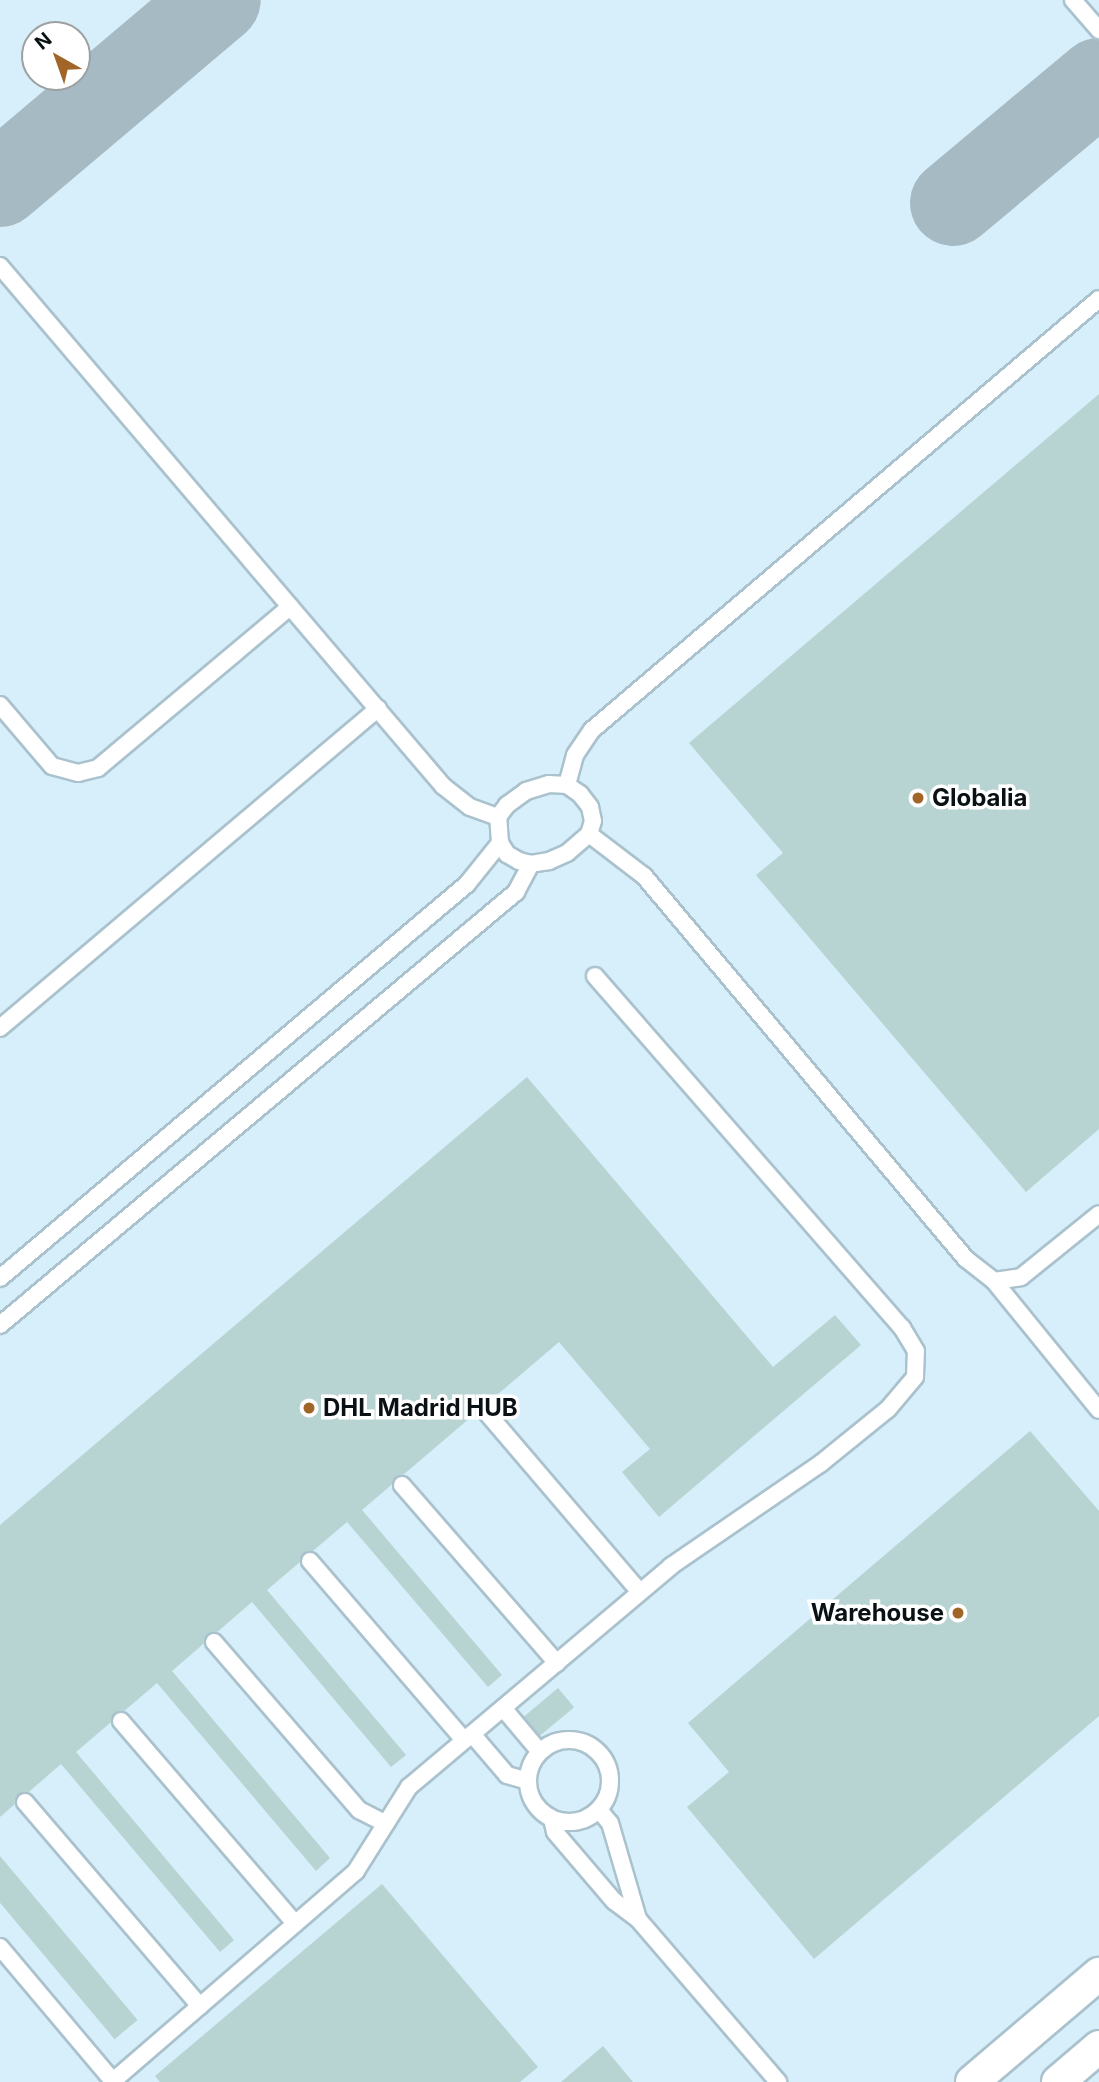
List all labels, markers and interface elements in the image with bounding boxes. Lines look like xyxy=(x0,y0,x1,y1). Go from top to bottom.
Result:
north arrow xyxy=(21,21,91,91)
text: N xyxy=(31,28,56,55)
place label: Globalia xyxy=(932,784,1027,812)
marker: Globalia xyxy=(910,790,926,806)
place label: DHL Madrid HUB xyxy=(323,1394,518,1422)
marker: DHL Madrid HUB xyxy=(301,1400,317,1416)
place label: Warehouse xyxy=(811,1599,944,1627)
marker: Warehouse xyxy=(950,1605,966,1621)

